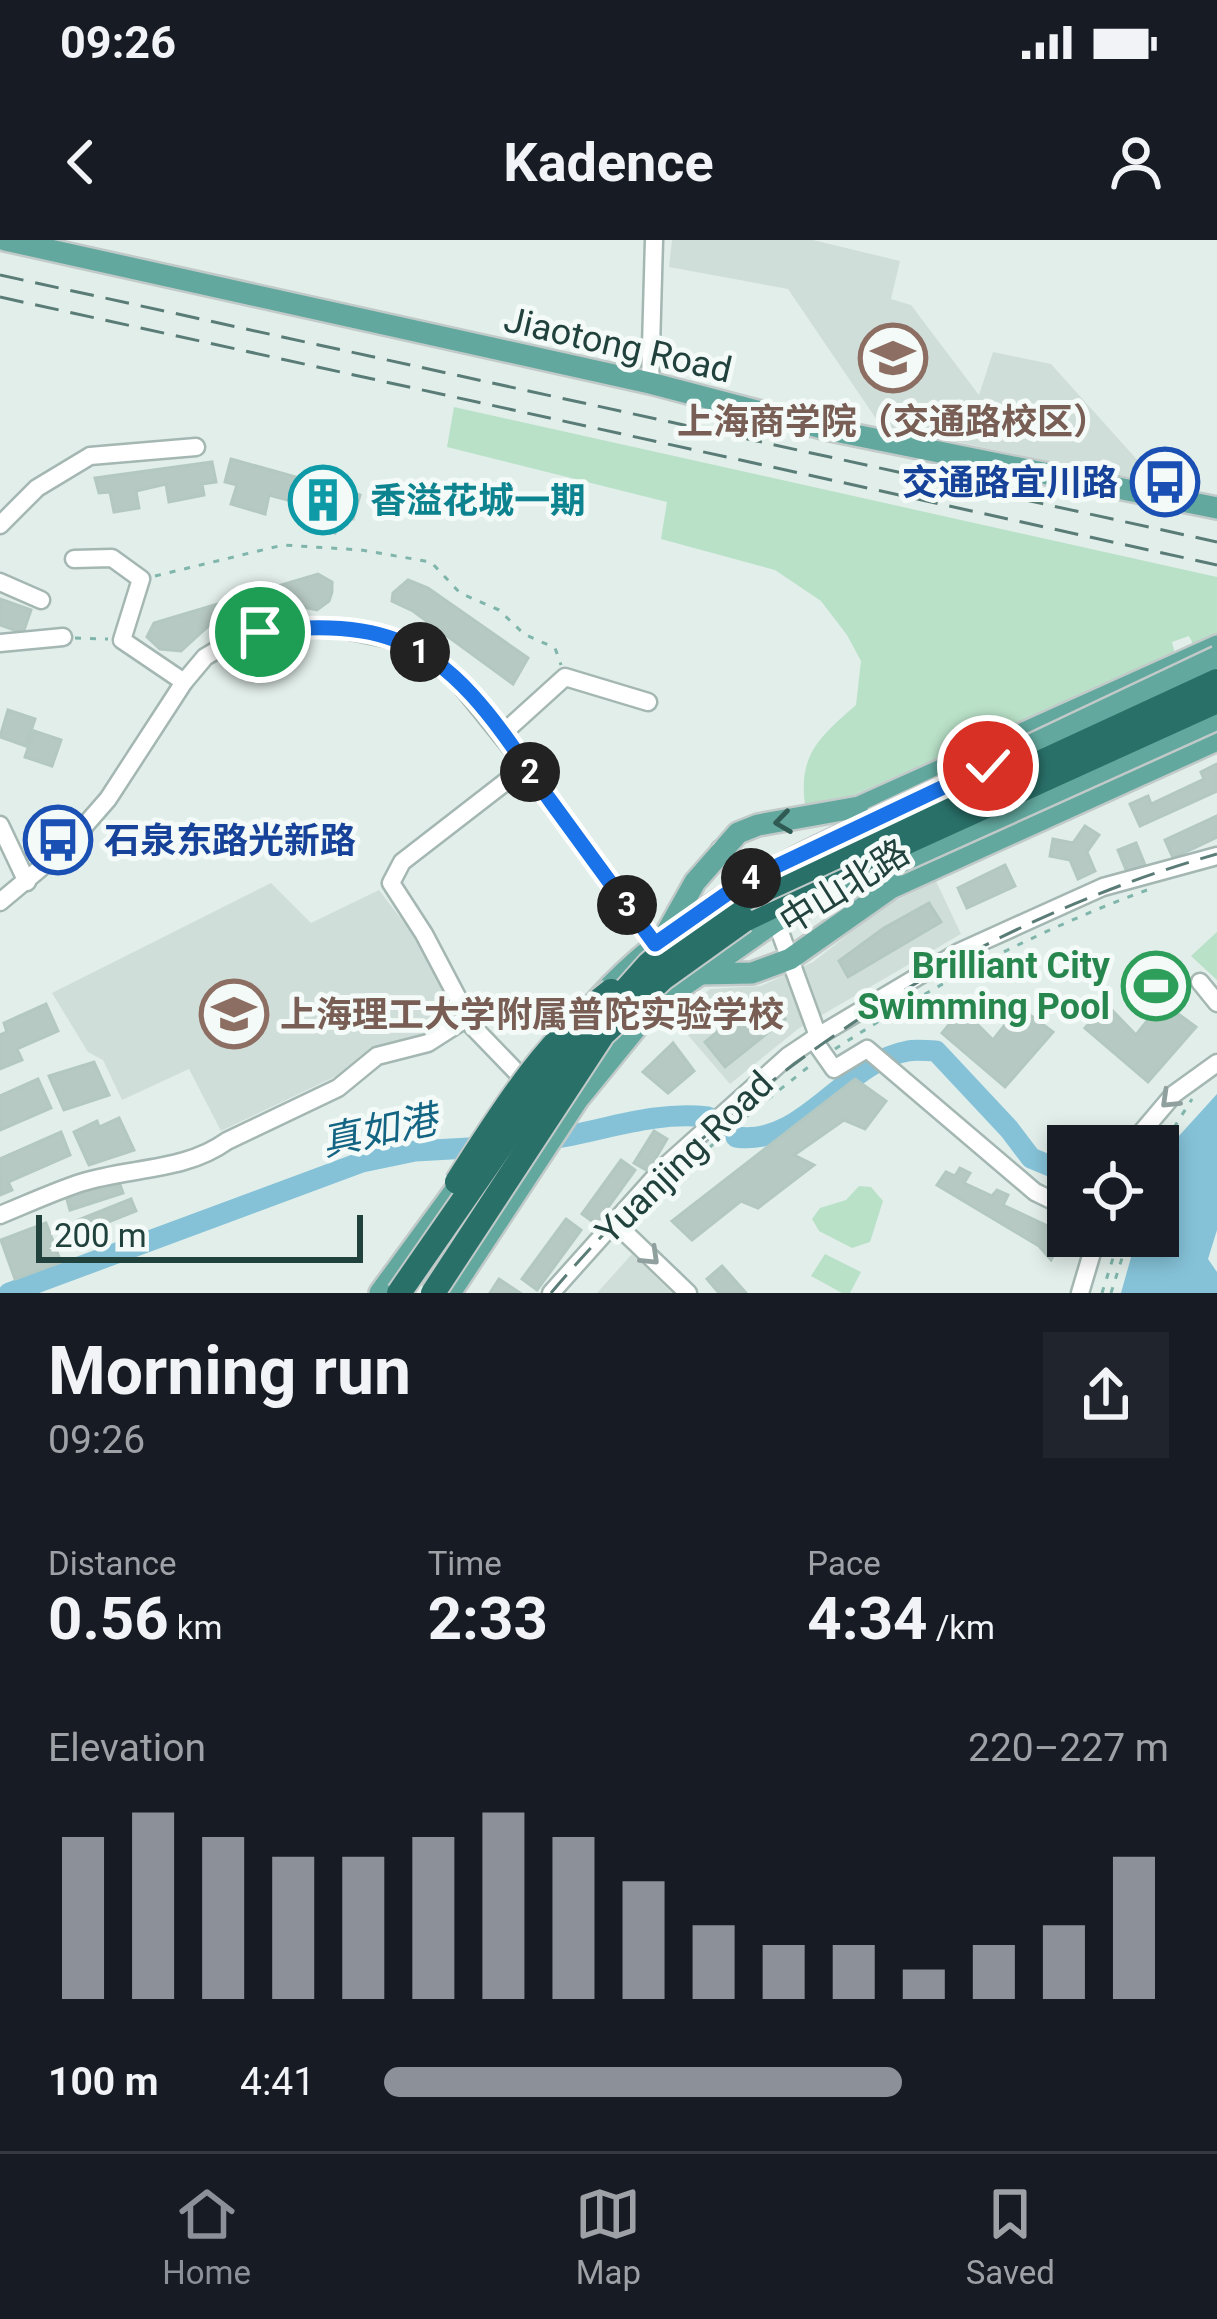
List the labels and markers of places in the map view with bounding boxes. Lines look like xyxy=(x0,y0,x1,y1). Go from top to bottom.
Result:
school or university icon: 上海商学院（交通路校区） xyxy=(858,323,928,393)
place label: 上海商学院（交通路校区） xyxy=(677,401,1109,443)
bus stop icon: 交通路宜川路 xyxy=(1130,447,1200,517)
place label: 交通路宜川路 xyxy=(902,462,1118,504)
building icon: 香溢花城一期 xyxy=(288,465,358,535)
place label: 香溢花城一期 xyxy=(370,480,586,522)
pin xyxy=(209,581,311,683)
pin: 1 xyxy=(390,622,450,682)
pin xyxy=(937,715,1039,817)
pin: 2 xyxy=(500,742,560,802)
bus stop icon: 石泉东路光新路 xyxy=(23,805,93,875)
place label: 石泉东路光新路 xyxy=(104,820,356,862)
pin: 4 xyxy=(721,848,781,908)
pin: 3 xyxy=(597,875,657,935)
place label: Brilliant City Swimming Pool xyxy=(857,945,1111,1028)
sports icon: Brilliant City Swimming Pool xyxy=(1121,951,1191,1021)
school or university icon: 上海理工大学附属普陀实验学校 xyxy=(199,979,269,1049)
place label: 上海理工大学附属普陀实验学校 xyxy=(280,994,784,1036)

